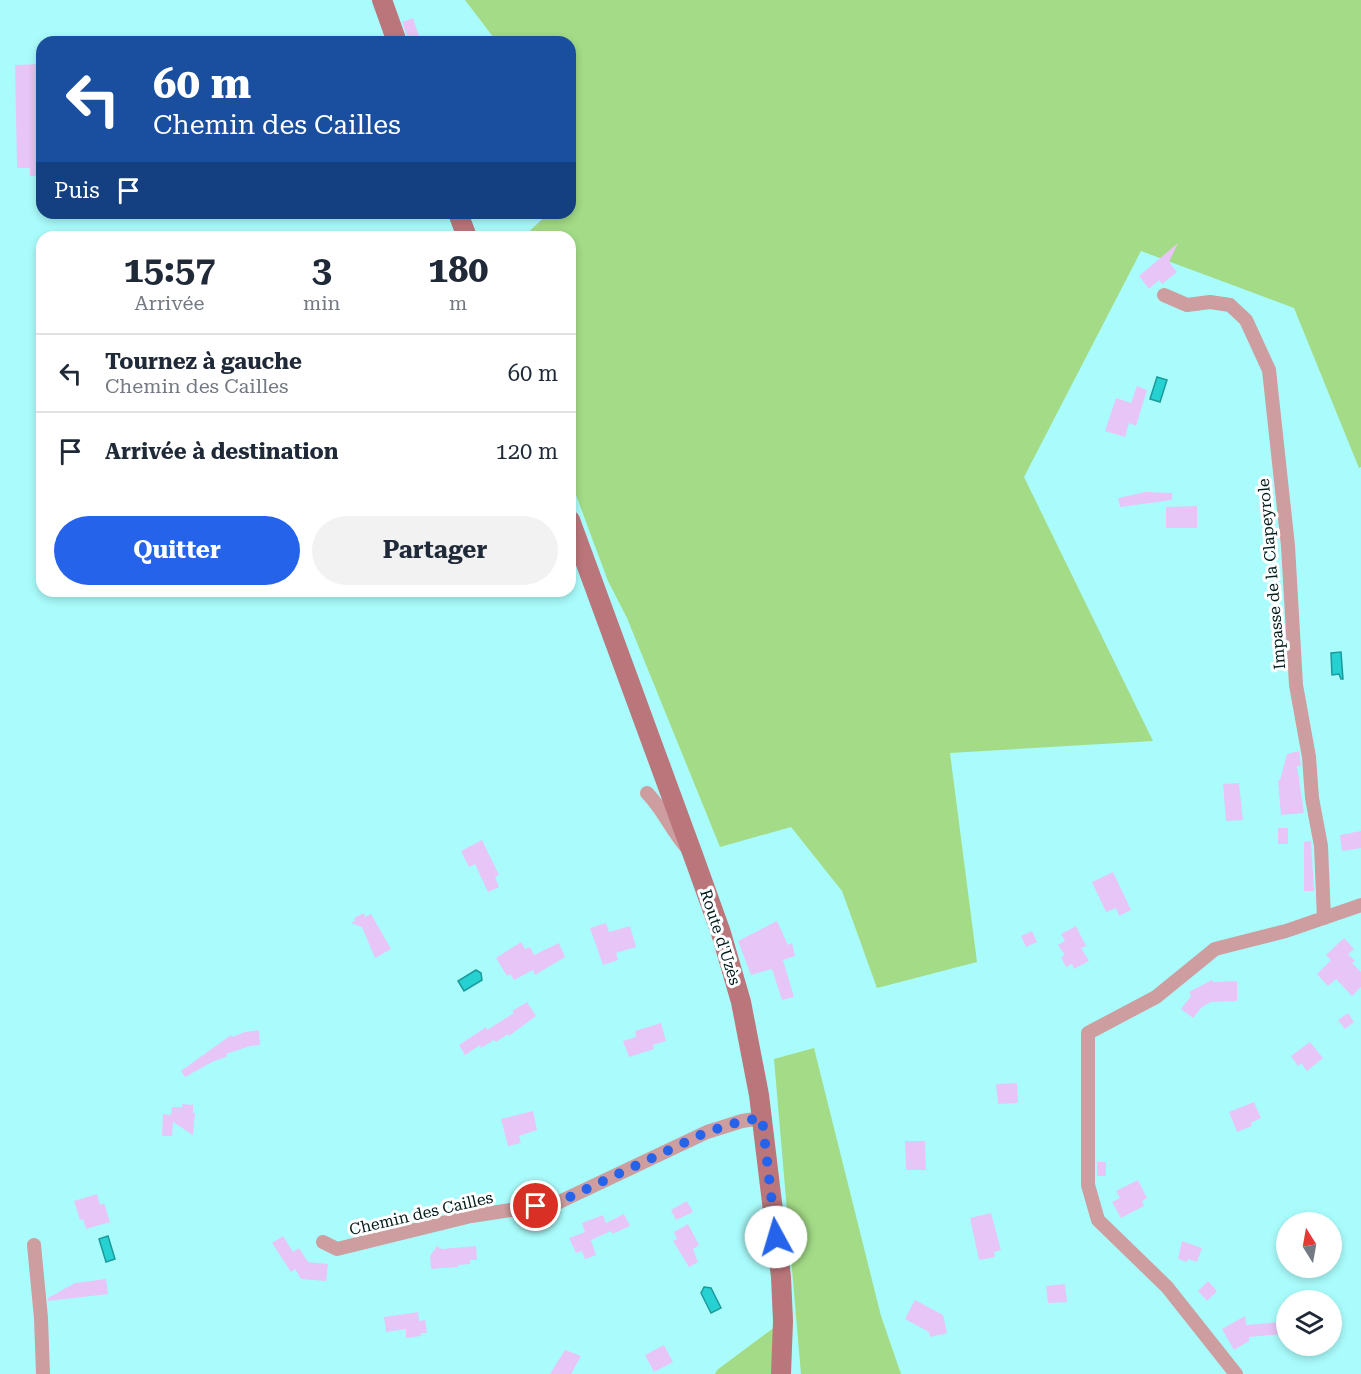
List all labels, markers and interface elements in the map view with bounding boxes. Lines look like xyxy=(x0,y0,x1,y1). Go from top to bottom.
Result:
text: 60 m xyxy=(153,59,251,108)
icon: left xyxy=(54,60,132,138)
text: Chemin des Cailles xyxy=(153,109,401,141)
icon: arrive xyxy=(112,174,145,207)
text: Puis xyxy=(54,178,100,203)
text: 15:57 xyxy=(124,249,215,291)
text: 3 xyxy=(312,249,332,291)
text: 180 xyxy=(428,249,488,291)
text: Arrivée xyxy=(134,291,205,315)
text: min xyxy=(303,291,340,315)
text: m xyxy=(449,291,467,315)
text: Tournez à gauche xyxy=(105,349,302,374)
icon: left xyxy=(54,357,87,390)
text: 60 m xyxy=(508,361,558,386)
text: Chemin des Cailles xyxy=(105,374,289,398)
icon: arrive xyxy=(54,435,87,468)
text: Arrivée à destination xyxy=(105,439,339,464)
text: 120 m xyxy=(495,439,558,464)
street label: Impasse de la Clapeyrole xyxy=(1254,477,1289,670)
button: Quitter xyxy=(54,516,300,585)
button: Partager xyxy=(312,516,558,585)
street label: Route d'Uzès xyxy=(696,887,745,988)
pin xyxy=(510,1180,561,1231)
street label: Chemin des Cailles xyxy=(347,1188,495,1239)
icon: arrive xyxy=(519,1189,552,1222)
position arrow xyxy=(744,1205,808,1269)
north arrow xyxy=(1276,1212,1342,1278)
map controls xyxy=(1276,1212,1342,1356)
button: layers xyxy=(1276,1290,1342,1356)

